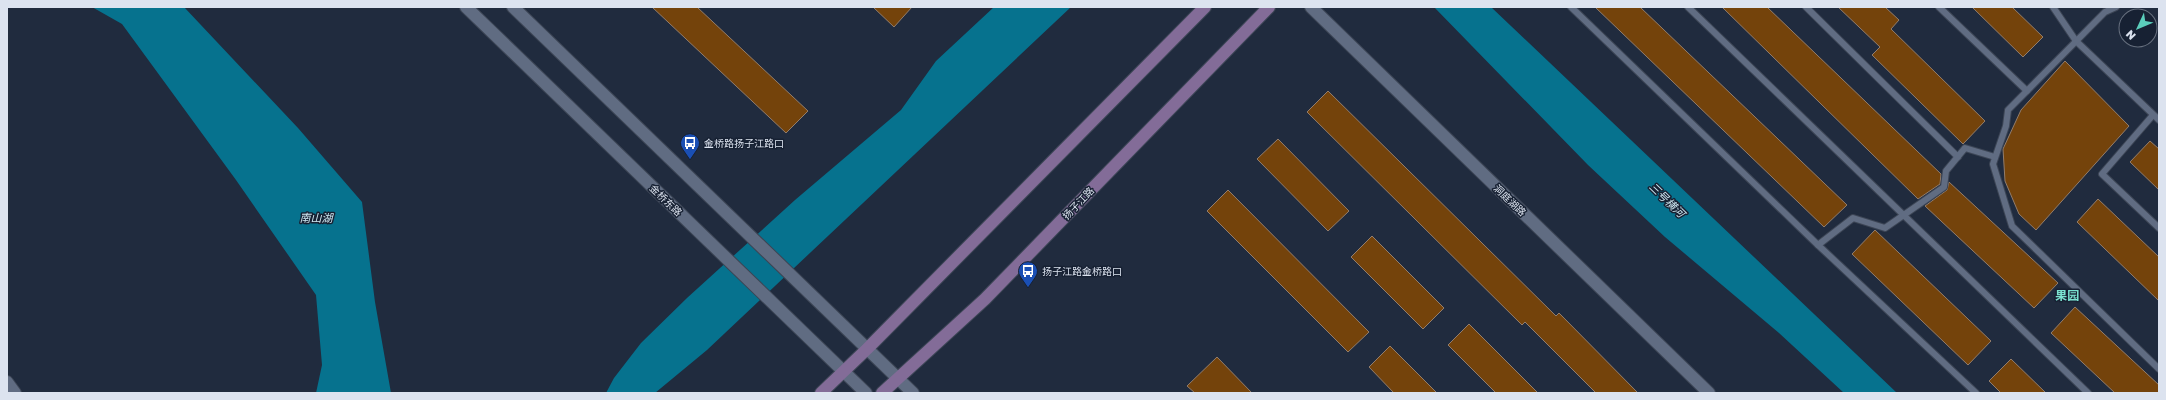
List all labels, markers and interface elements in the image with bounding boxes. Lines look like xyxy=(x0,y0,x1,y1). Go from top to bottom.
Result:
north arrow xyxy=(2118,8,2158,48)
text: N xyxy=(2123,28,2138,43)
bus stop icon: 金桥路扬子江路口 xyxy=(679,132,701,160)
place label: 金桥路扬子江路口 xyxy=(704,137,784,149)
water label: 三号横河 xyxy=(1647,180,1689,221)
street label: 金桥东路 xyxy=(647,182,685,218)
street label: 洞庭湖路 xyxy=(1491,182,1529,218)
street label: 扬子江路 xyxy=(1060,184,1096,222)
water label: 南山湖 xyxy=(300,211,334,224)
bus stop icon: 扬子江路金桥路口 xyxy=(1017,260,1039,288)
place label: 扬子江路金桥路口 xyxy=(1042,265,1122,277)
district label: 果园 xyxy=(2055,288,2079,303)

